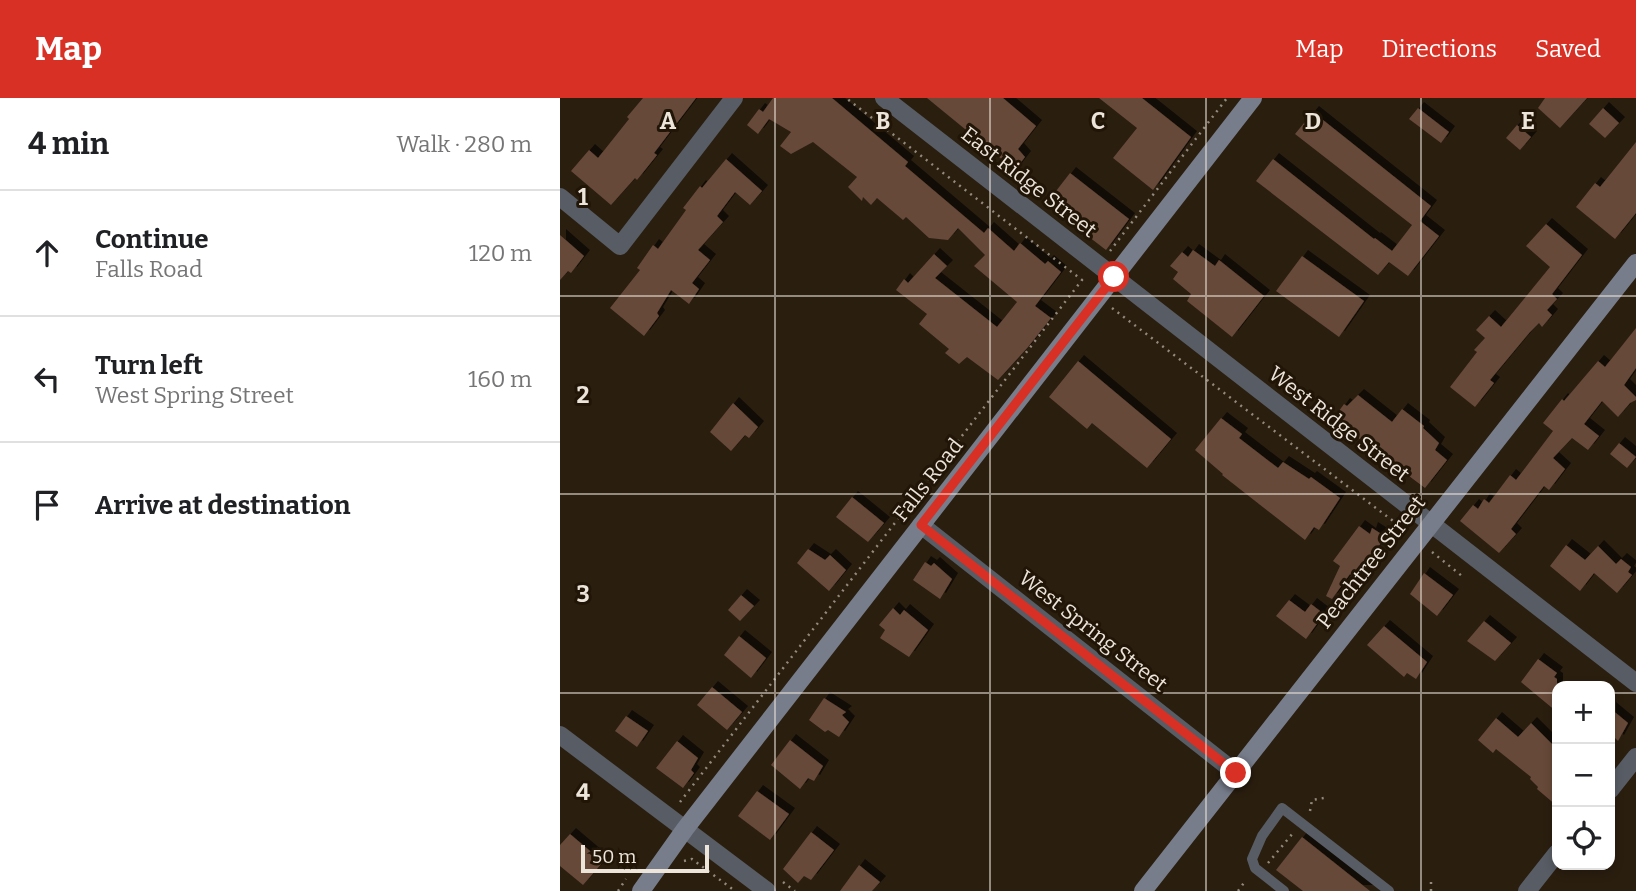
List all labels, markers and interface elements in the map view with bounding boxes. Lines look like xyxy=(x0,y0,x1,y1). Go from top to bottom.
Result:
text: Map xyxy=(35,29,102,69)
text: Map xyxy=(1295,35,1344,63)
text: Directions xyxy=(1382,35,1497,63)
text: Saved xyxy=(1535,35,1601,63)
text: A xyxy=(660,107,677,135)
text: B xyxy=(876,107,890,135)
text: C xyxy=(1091,107,1105,135)
text: D xyxy=(1305,107,1321,135)
text: E xyxy=(1521,107,1535,135)
street label: East Ridge Street xyxy=(956,121,1102,243)
text: 4 min xyxy=(28,126,109,162)
text: Walk · 280 m xyxy=(396,130,532,158)
text: 1 xyxy=(578,183,588,211)
text: Continue xyxy=(95,224,209,255)
icon: ahead xyxy=(28,234,66,272)
text: 120 m xyxy=(469,239,532,267)
text: Falls Road xyxy=(95,255,203,283)
route start xyxy=(1098,261,1129,292)
text: Turn left xyxy=(95,350,203,381)
icon: left xyxy=(28,360,66,398)
street label: West Ridge Street xyxy=(1263,361,1415,487)
text: 160 m xyxy=(468,365,532,393)
text: West Spring Street xyxy=(95,381,294,409)
text: 2 xyxy=(577,381,590,409)
street label: Falls Road xyxy=(887,433,969,527)
icon: arrive xyxy=(28,486,66,524)
text: Arrive at destination xyxy=(95,490,350,521)
street label: Peachtree Street xyxy=(1311,490,1431,634)
street label: West Spring Street xyxy=(1013,565,1173,697)
text: 3 xyxy=(576,580,590,608)
map controls xyxy=(1552,681,1615,870)
button: + xyxy=(1552,681,1615,744)
button: − xyxy=(1552,744,1615,807)
route end xyxy=(1220,757,1251,788)
text: 4 xyxy=(576,778,590,806)
button: locate xyxy=(1552,807,1615,870)
scale bar xyxy=(581,842,709,874)
text: 50 m xyxy=(592,845,636,868)

